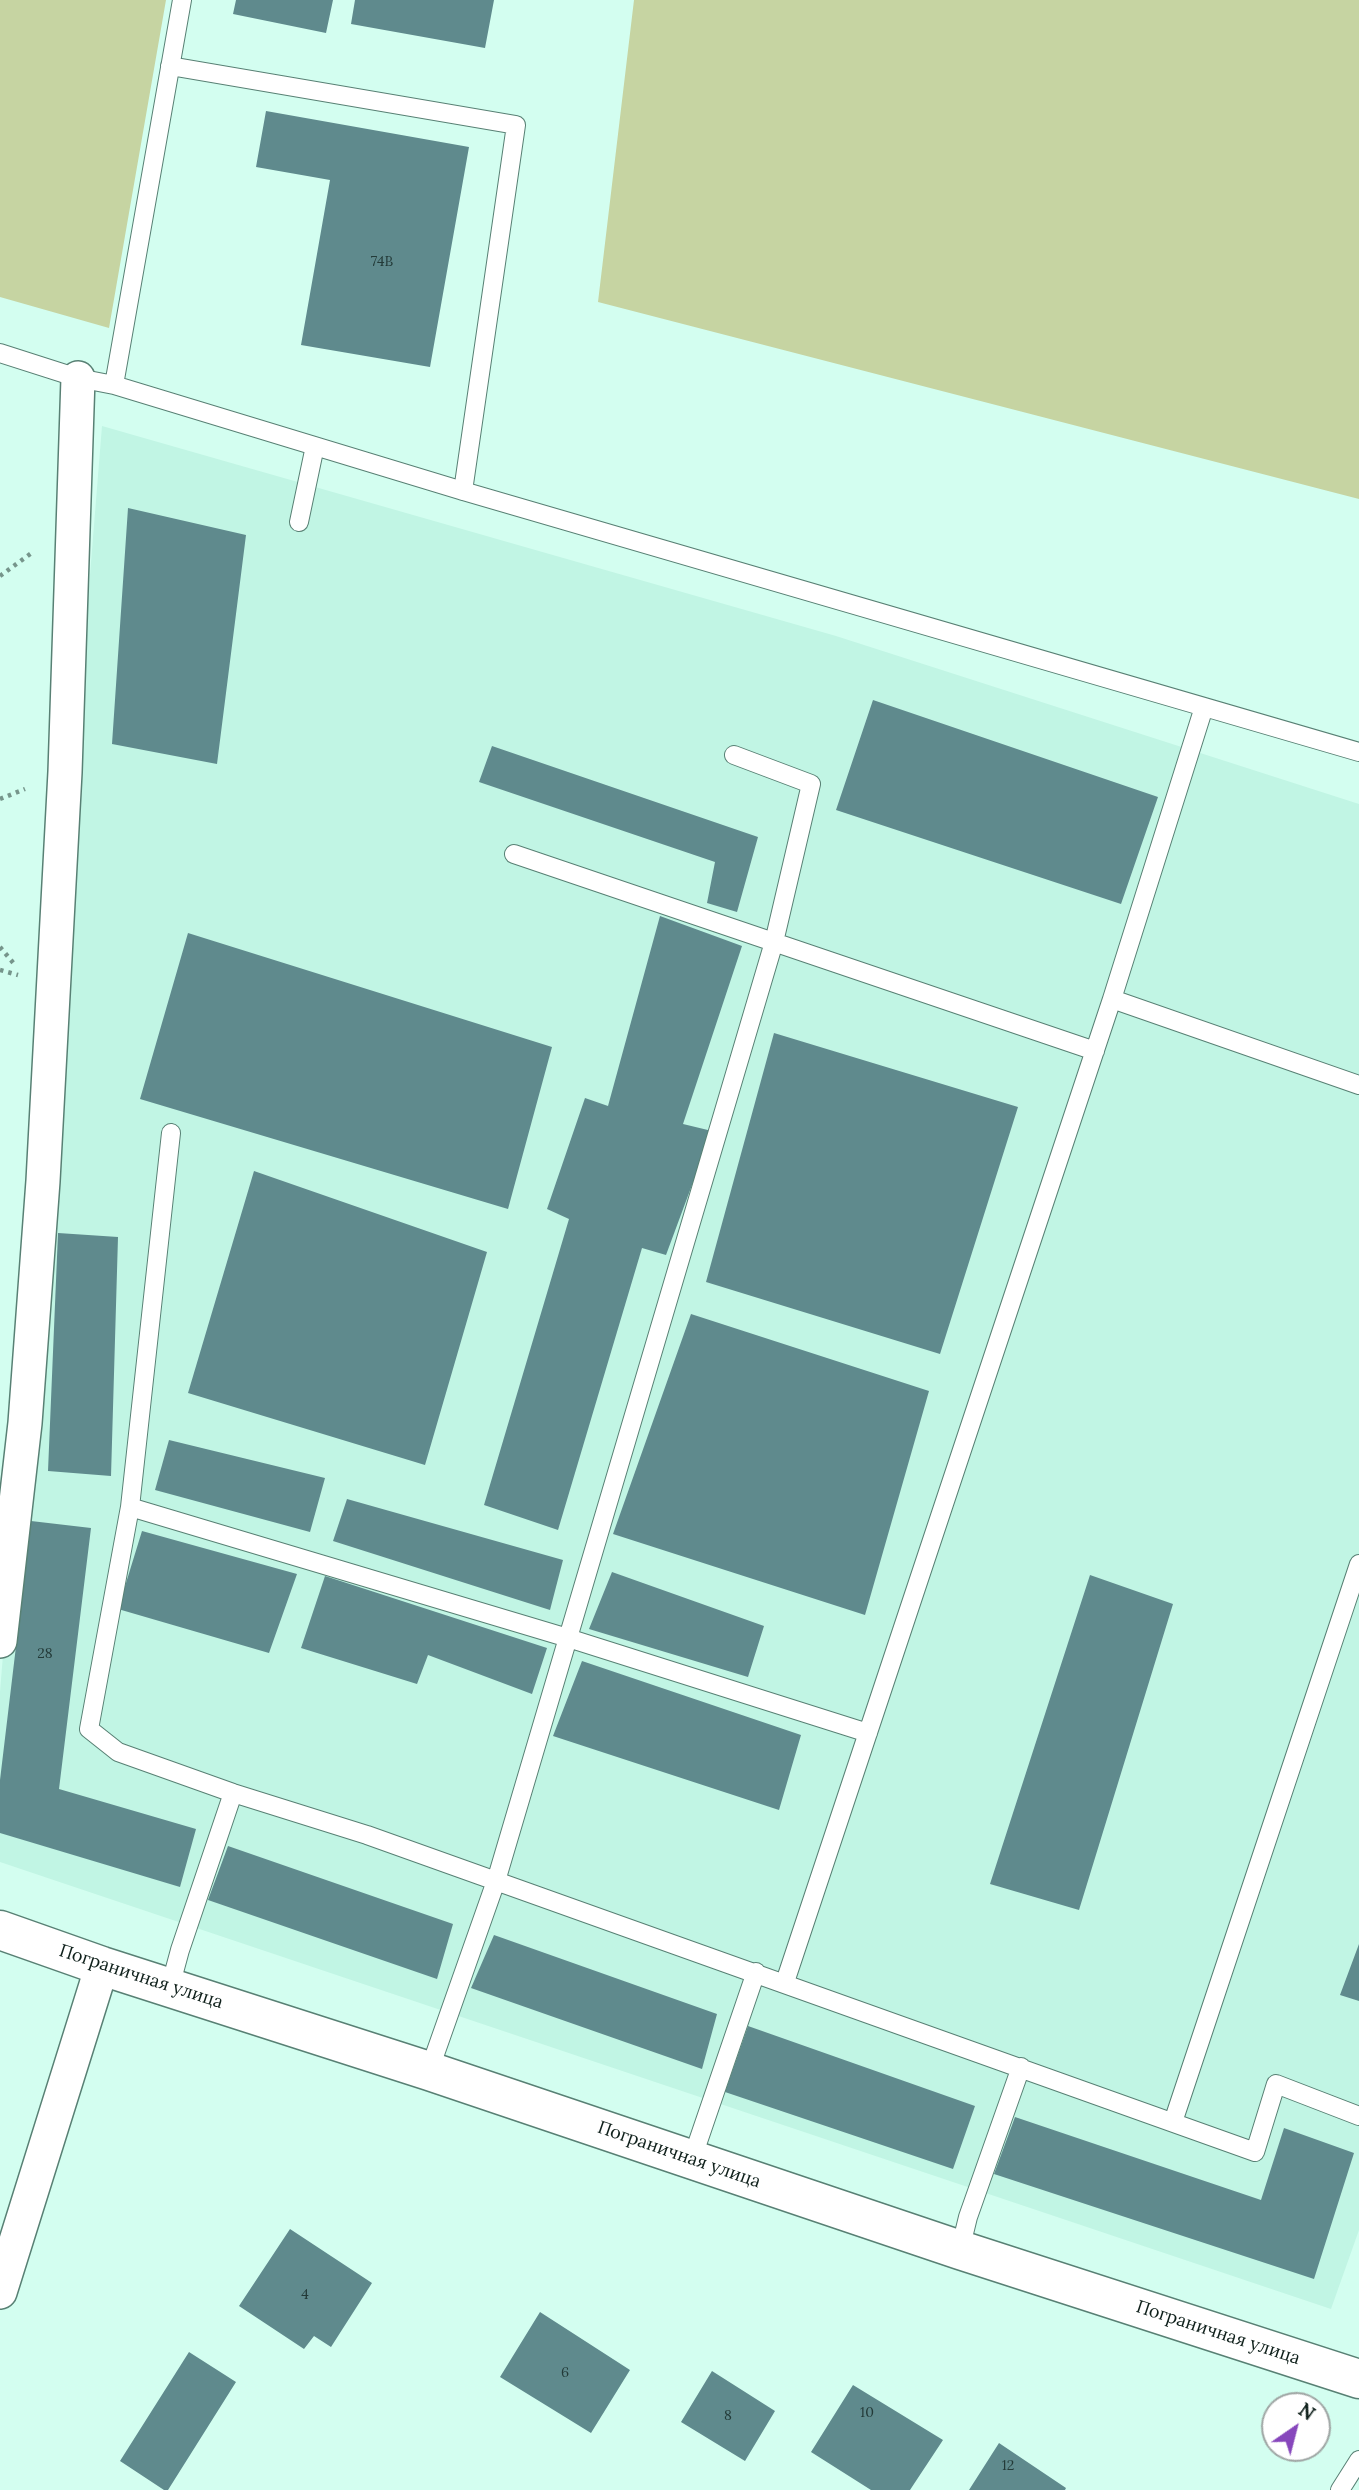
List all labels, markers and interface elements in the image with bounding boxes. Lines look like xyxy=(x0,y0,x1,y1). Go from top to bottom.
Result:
house number: 74В xyxy=(371,254,393,270)
house number: 28 xyxy=(37,1646,53,1662)
street label: Пограничная улица xyxy=(56,1940,226,2014)
street label: Пограничная улица xyxy=(595,2117,763,2193)
house number: 4 xyxy=(301,2287,309,2303)
street label: Пограничная улица xyxy=(1133,2296,1303,2370)
house number: 6 xyxy=(561,2365,569,2381)
north arrow xyxy=(1261,2392,1331,2462)
text: N xyxy=(1294,2397,1320,2425)
house number: 10 xyxy=(860,2405,874,2421)
house number: 8 xyxy=(724,2408,732,2424)
house number: 12 xyxy=(1002,2458,1014,2474)

